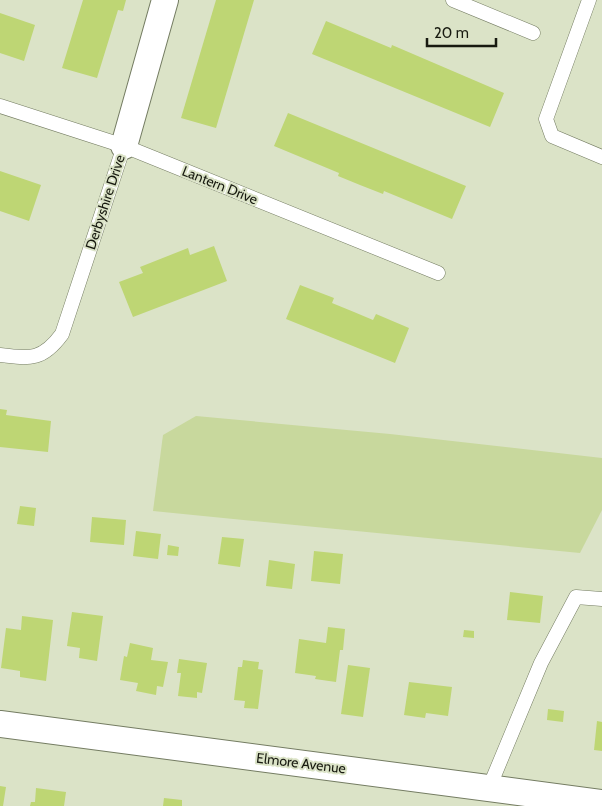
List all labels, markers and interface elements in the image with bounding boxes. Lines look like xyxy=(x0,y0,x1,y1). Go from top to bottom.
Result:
scale bar xyxy=(427,15,496,47)
text: 20 m xyxy=(434,24,469,42)
street label: Derbyshire Drive xyxy=(81,152,129,252)
street label: Lantern Drive xyxy=(179,162,261,208)
street label: Elmore Avenue xyxy=(255,749,347,777)

